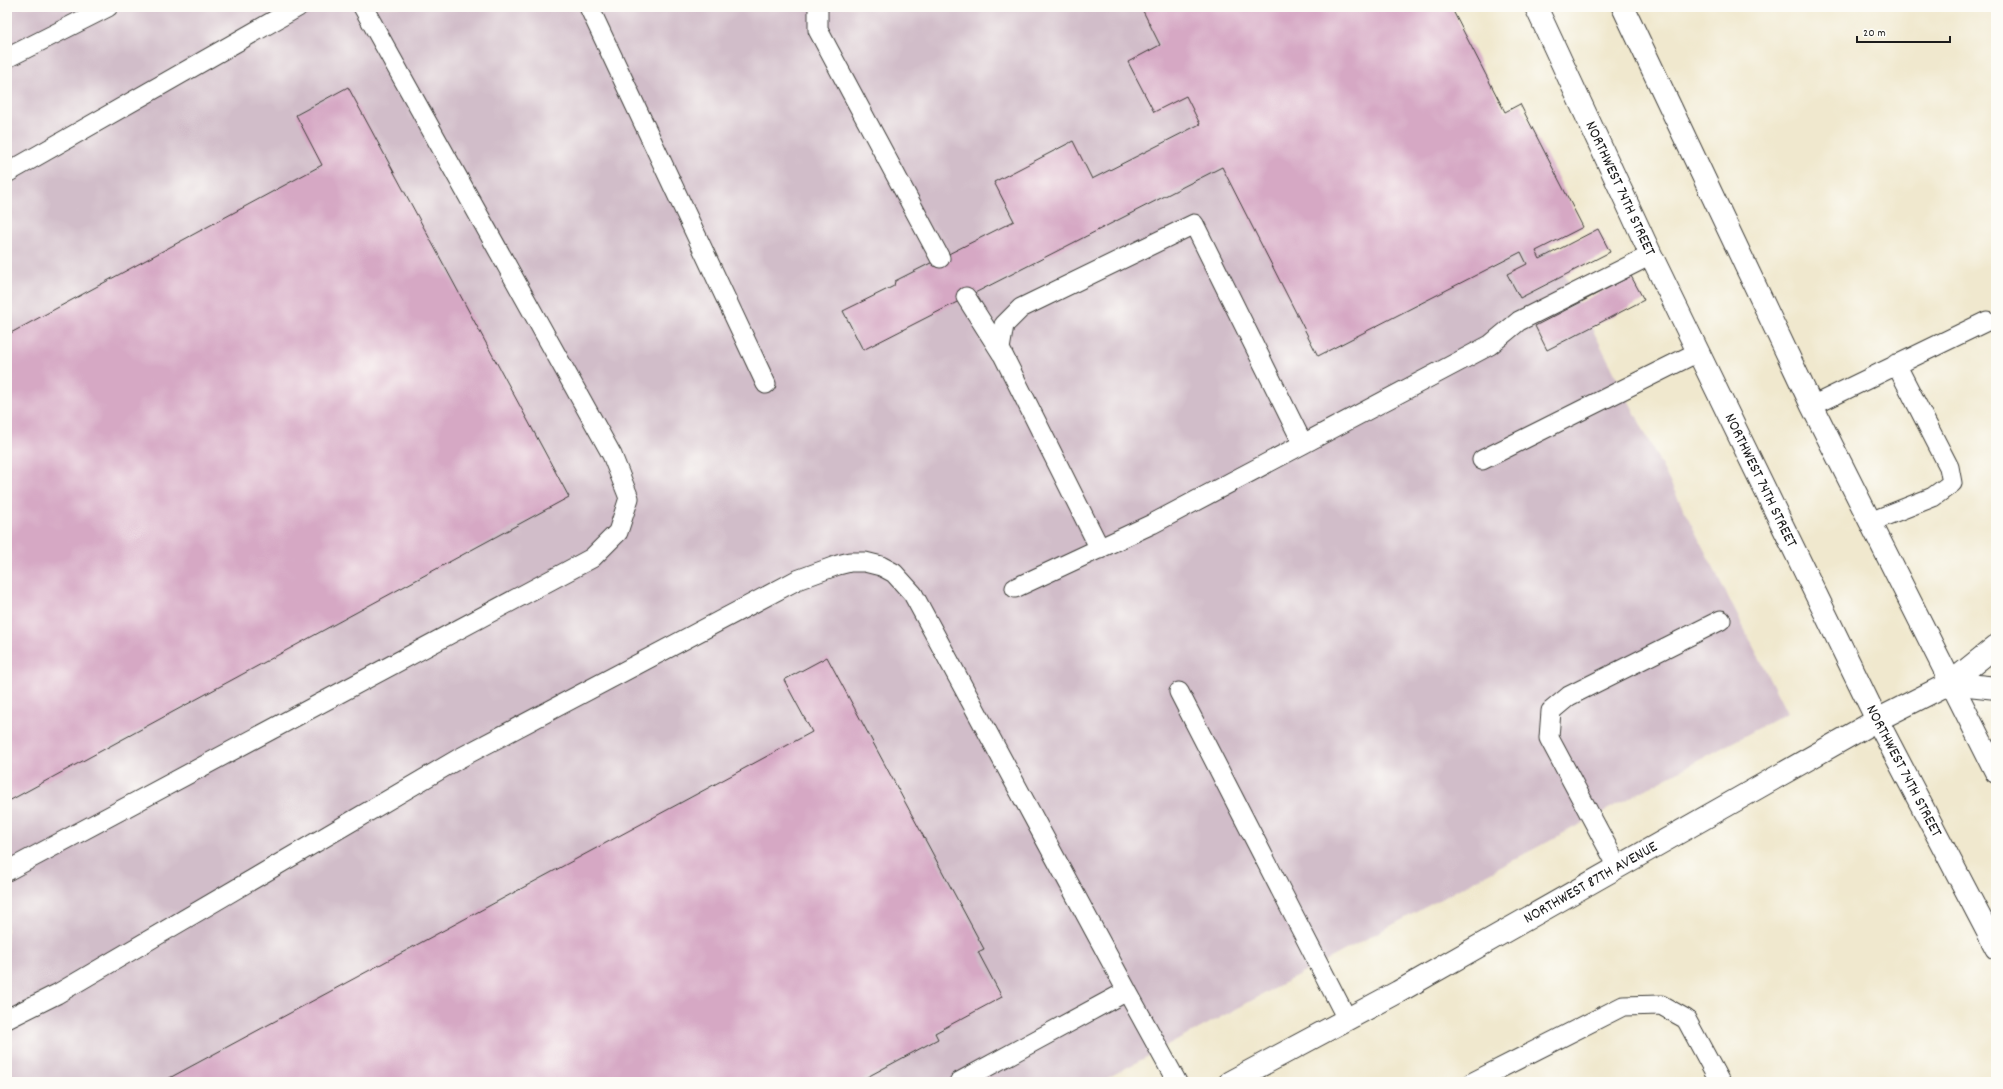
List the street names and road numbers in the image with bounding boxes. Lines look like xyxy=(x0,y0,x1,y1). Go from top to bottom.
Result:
street label: NORTHWEST 74TH STREET xyxy=(1579,117,1662,260)
street label: NORTHWEST 74TH STREET xyxy=(1718,410,1803,552)
street label: NORTHWEST 74TH STREET xyxy=(1860,701,1948,842)
street label: NORTHWEST 87TH AVENUE xyxy=(1519,835,1662,930)

